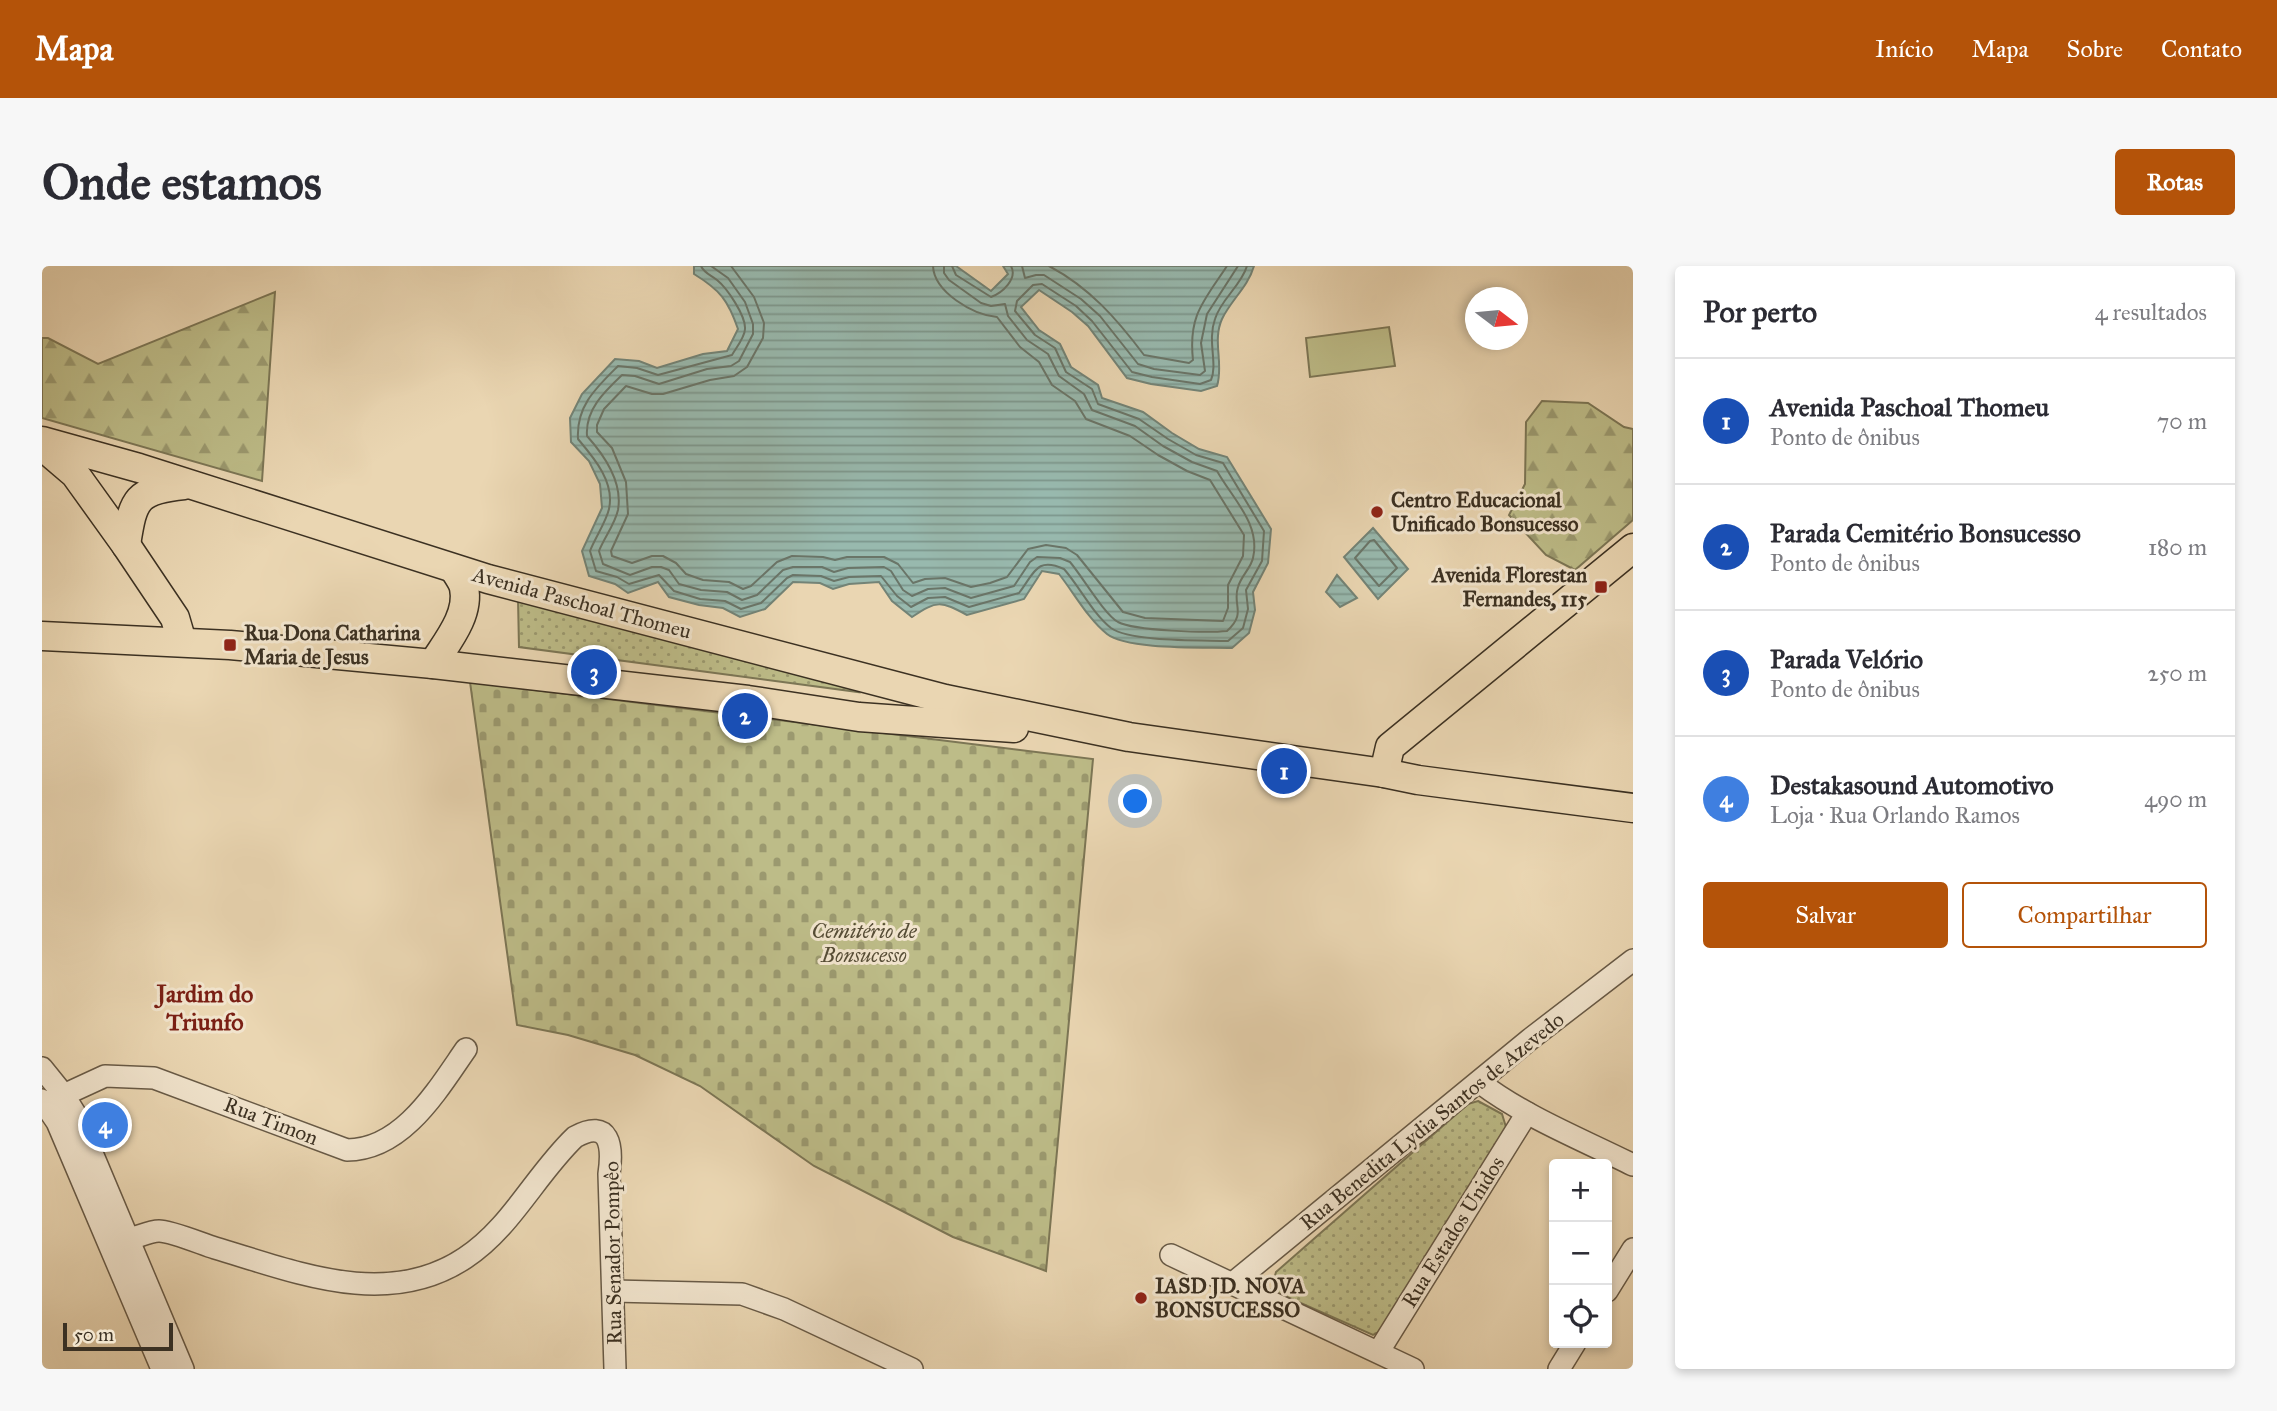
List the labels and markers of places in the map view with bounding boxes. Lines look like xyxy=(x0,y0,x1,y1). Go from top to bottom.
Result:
place label: Centro Educacional Unificado Bonsucesso xyxy=(1391,487,1579,537)
marker: Centro Educacional Unificado Bonsucesso xyxy=(1369,504,1385,520)
place label: Avenida Florestan Fernandes, 115 xyxy=(1430,562,1588,612)
marker: Avenida Florestan Fernandes, 115 xyxy=(1593,579,1609,595)
place label: Rua Dona Catharina Maria de Jesus xyxy=(244,620,421,671)
marker: Rua Dona Catharina Maria de Jesus xyxy=(222,637,238,653)
pin: 3 xyxy=(571,646,617,698)
pin: 2 xyxy=(722,690,768,742)
pin: 1 xyxy=(1261,745,1307,797)
pin: 4 xyxy=(82,1099,128,1151)
place label: IASD JD. NOVA BONSUCESSO xyxy=(1155,1273,1306,1323)
marker: IASD JD. NOVA BONSUCESSO xyxy=(1133,1290,1149,1306)

